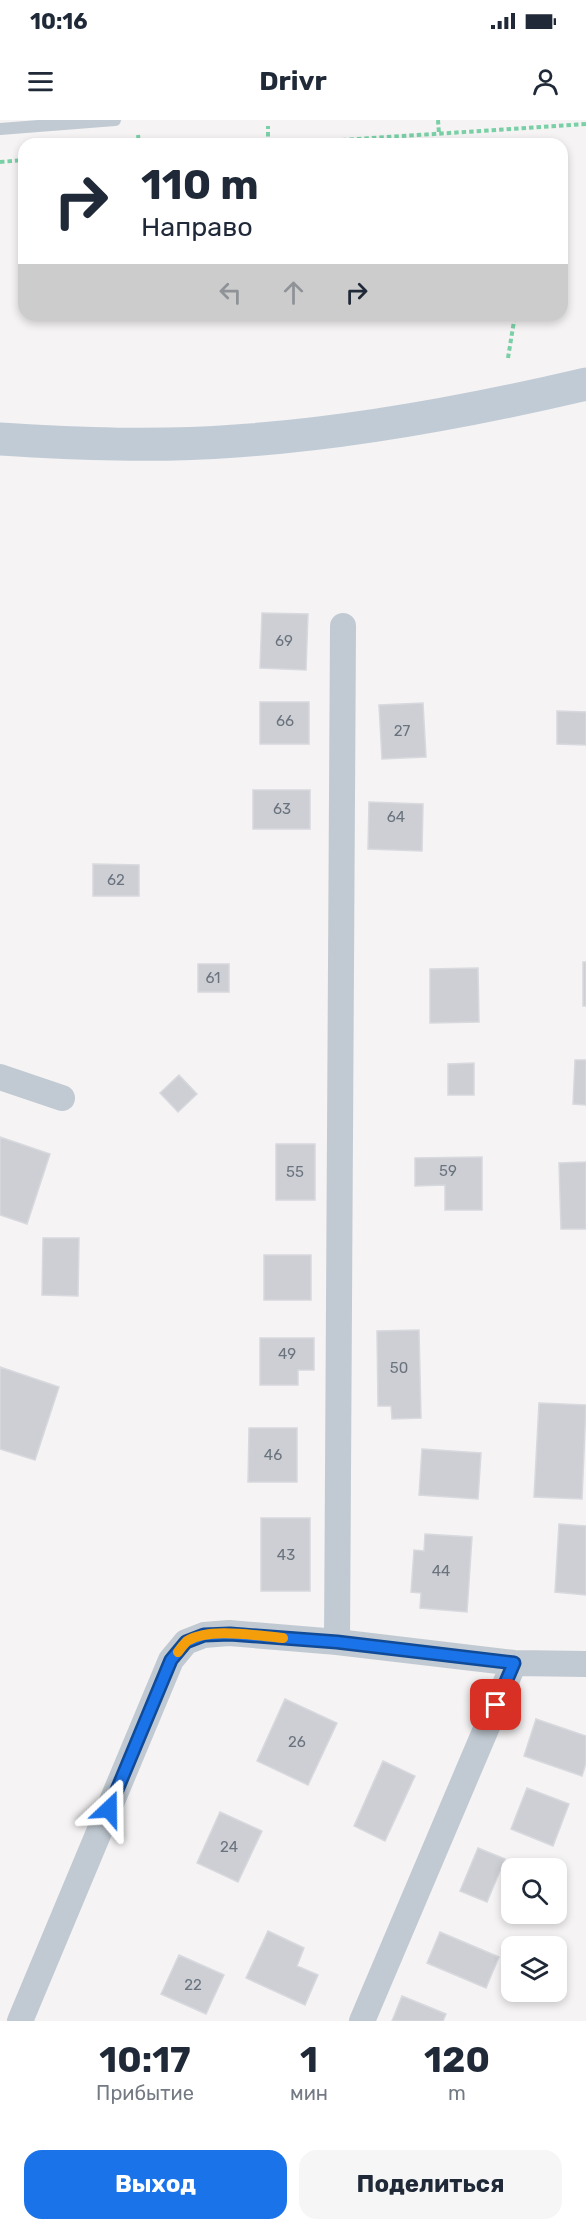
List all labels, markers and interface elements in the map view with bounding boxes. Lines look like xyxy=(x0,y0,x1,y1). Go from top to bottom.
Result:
text: 10:16 xyxy=(30,8,88,35)
icon: menu xyxy=(24,65,57,98)
text: Drivr xyxy=(259,65,327,97)
icon: person xyxy=(529,65,562,98)
text: 110 m xyxy=(141,160,259,210)
icon: right xyxy=(42,162,120,240)
text: Направо xyxy=(141,211,253,243)
icon: left xyxy=(214,276,247,309)
icon: ahead xyxy=(277,276,310,309)
icon: right xyxy=(340,276,373,309)
house number: 69 xyxy=(275,632,293,650)
house number: 66 xyxy=(276,712,294,730)
house number: 27 xyxy=(394,722,411,740)
house number: 63 xyxy=(273,800,291,818)
house number: 64 xyxy=(387,808,405,826)
house number: 62 xyxy=(107,871,125,889)
house number: 61 xyxy=(205,969,221,987)
house number: 59 xyxy=(439,1162,457,1180)
house number: 55 xyxy=(286,1163,304,1181)
house number: 49 xyxy=(278,1345,296,1363)
house number: 50 xyxy=(390,1359,408,1377)
house number: 46 xyxy=(264,1446,282,1464)
house number: 43 xyxy=(277,1546,295,1564)
house number: 44 xyxy=(432,1562,450,1580)
pin xyxy=(470,1679,521,1730)
icon: arrive xyxy=(479,1688,512,1721)
house number: 26 xyxy=(288,1733,306,1751)
position arrow xyxy=(77,1777,141,1841)
house number: 24 xyxy=(220,1838,238,1856)
map controls xyxy=(501,1858,567,2002)
button: search xyxy=(501,1858,567,1924)
button: layers xyxy=(501,1936,567,2002)
house number: 22 xyxy=(184,1976,202,1994)
text: 10:17 xyxy=(99,2038,191,2081)
text: 1 xyxy=(300,2038,318,2081)
text: 120 xyxy=(424,2038,490,2081)
text: Прибытие xyxy=(96,2081,194,2105)
text: мин xyxy=(290,2081,328,2105)
text: m xyxy=(448,2081,466,2105)
button: Выход xyxy=(24,2150,287,2219)
button: Поделиться xyxy=(299,2150,562,2219)

